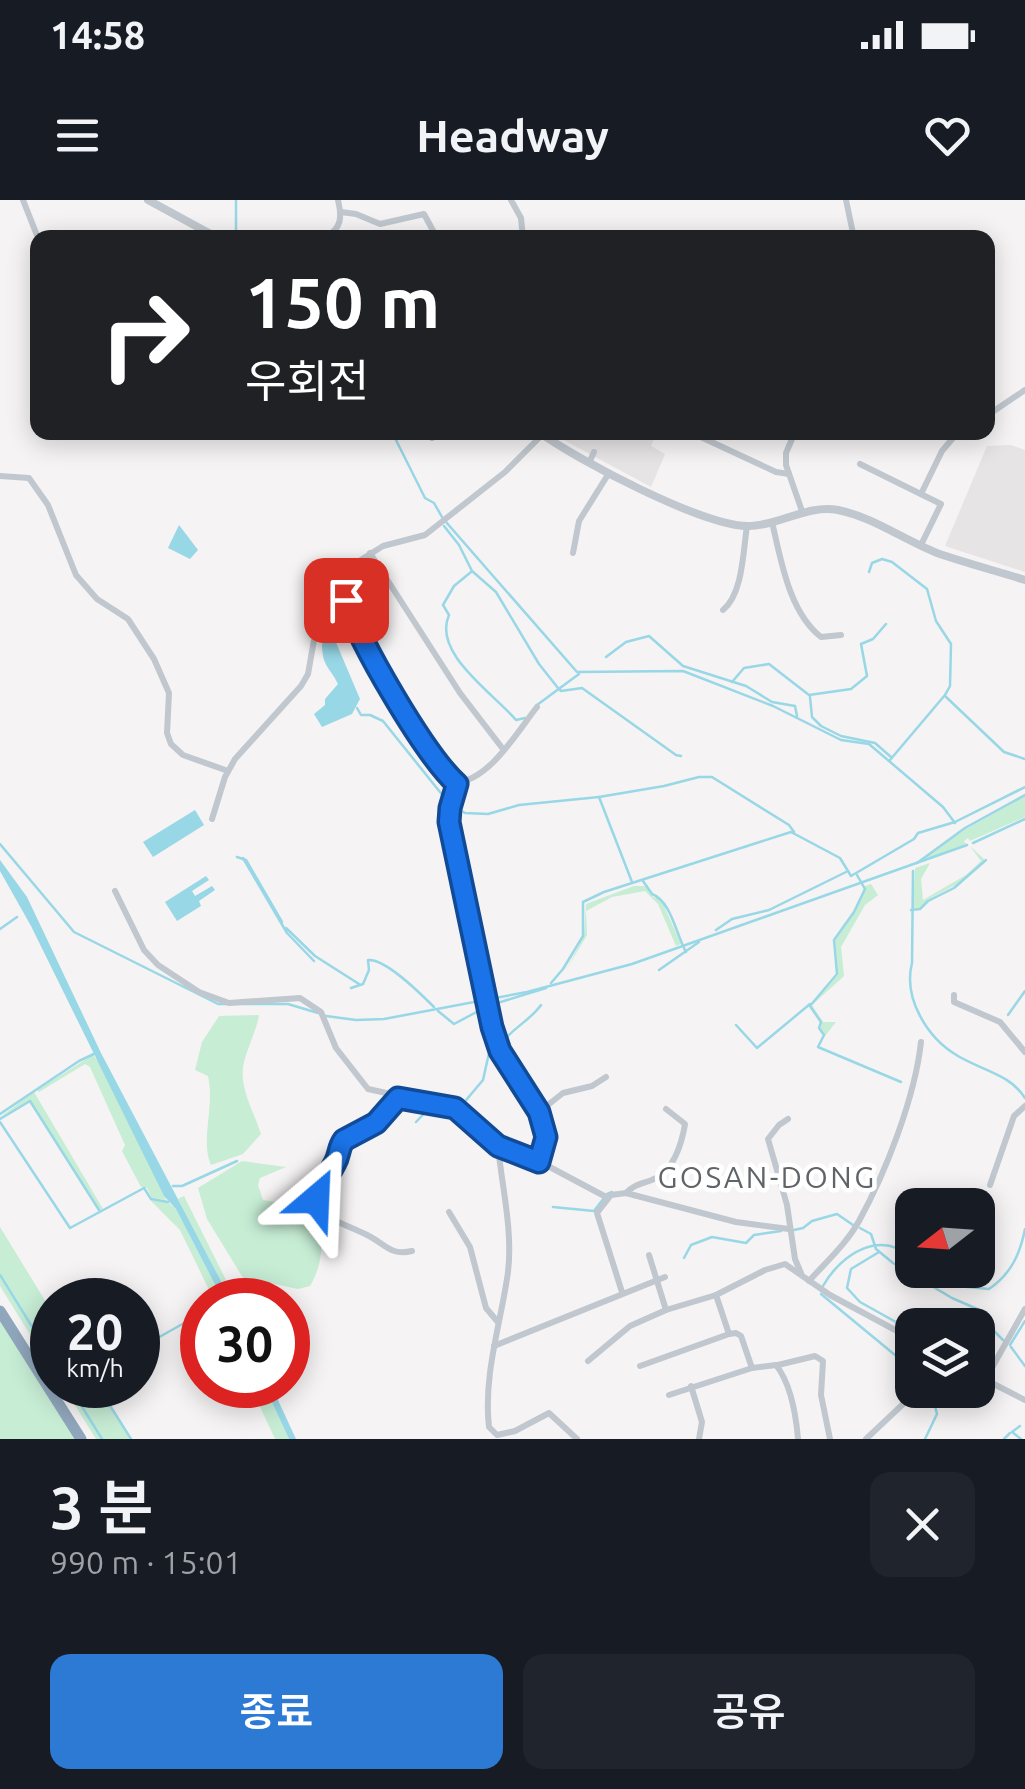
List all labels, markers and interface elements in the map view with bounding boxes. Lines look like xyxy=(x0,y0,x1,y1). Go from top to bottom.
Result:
text: 14:58 xyxy=(50,14,145,56)
icon: menu xyxy=(50,108,105,163)
icon: heart xyxy=(920,108,975,163)
text: Headway xyxy=(416,110,609,161)
text: 150 m xyxy=(245,263,440,341)
icon: right xyxy=(80,270,210,400)
text: 우회전 xyxy=(245,355,369,406)
pin xyxy=(304,558,389,643)
icon: arrive xyxy=(319,573,374,628)
position arrow xyxy=(264,1147,368,1251)
district label: GOSAN-DONG xyxy=(657,1160,877,1194)
north arrow xyxy=(895,1188,995,1288)
map controls xyxy=(895,1188,995,1408)
speed limit sign: 30 xyxy=(180,1278,310,1408)
text: 20 xyxy=(67,1303,123,1359)
button: layers xyxy=(895,1308,995,1408)
text: km/h xyxy=(66,1354,124,1382)
button: close xyxy=(870,1472,975,1577)
text: 3 분 xyxy=(50,1473,153,1540)
text: 990 m · 15:01 xyxy=(50,1544,242,1580)
button: 종료 xyxy=(50,1654,503,1769)
button: 공유 xyxy=(523,1654,975,1769)

